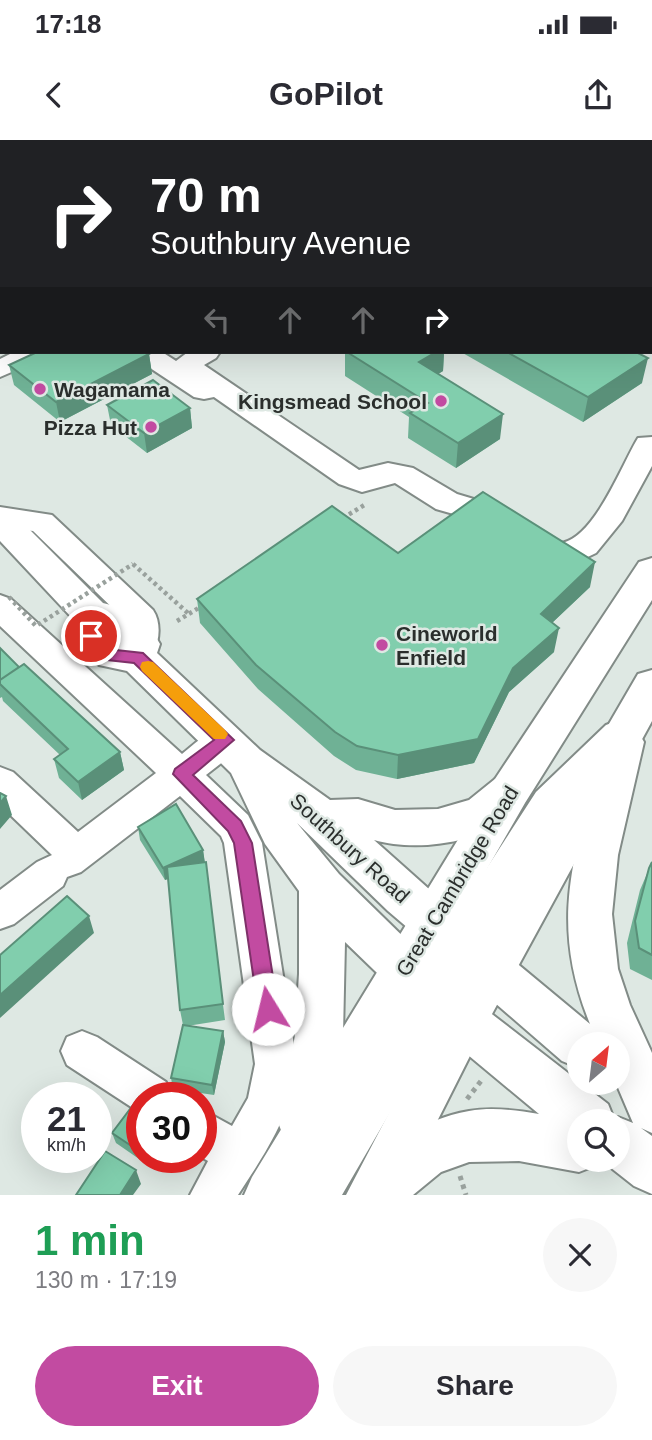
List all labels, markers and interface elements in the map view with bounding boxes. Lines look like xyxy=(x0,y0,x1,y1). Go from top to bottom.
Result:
text: 17:18 xyxy=(35,9,102,39)
icon: back xyxy=(35,76,73,114)
text: GoPilot xyxy=(269,76,383,112)
icon: share xyxy=(579,76,617,114)
icon: right xyxy=(35,168,126,259)
text: 70 m xyxy=(150,168,262,222)
text: Southbury Avenue xyxy=(150,225,411,261)
icon: left xyxy=(198,301,236,339)
icon: ahead xyxy=(271,301,309,339)
icon: ahead xyxy=(344,301,382,339)
icon: right xyxy=(417,301,455,339)
place label: Wagamama xyxy=(54,378,170,401)
marker: Wagamama xyxy=(32,381,48,397)
place label: Kingsmead School xyxy=(238,390,427,413)
marker: Kingsmead School xyxy=(433,393,449,409)
place label: Pizza Hut xyxy=(44,416,137,439)
marker: Pizza Hut xyxy=(143,419,159,435)
pin xyxy=(61,606,121,666)
icon: arrive xyxy=(72,617,110,655)
place label: Cineworld Enfield xyxy=(396,622,498,669)
marker: Cineworld Enfield xyxy=(374,637,390,653)
street label: Great Cambridge Road xyxy=(391,782,523,980)
street label: Southbury Road xyxy=(286,789,414,907)
position arrow xyxy=(231,972,305,1046)
north arrow xyxy=(567,1032,630,1096)
map controls xyxy=(567,1032,630,1172)
speed limit sign: 30 xyxy=(126,1082,217,1173)
text: 21 xyxy=(47,1099,86,1138)
button: search xyxy=(567,1109,630,1172)
text: km/h xyxy=(47,1135,86,1155)
text: 1 min xyxy=(35,1217,145,1264)
button: close xyxy=(543,1218,617,1292)
text: 130 m · 17:19 xyxy=(35,1267,177,1293)
button: Exit xyxy=(35,1346,319,1426)
button: Share xyxy=(333,1346,617,1426)

